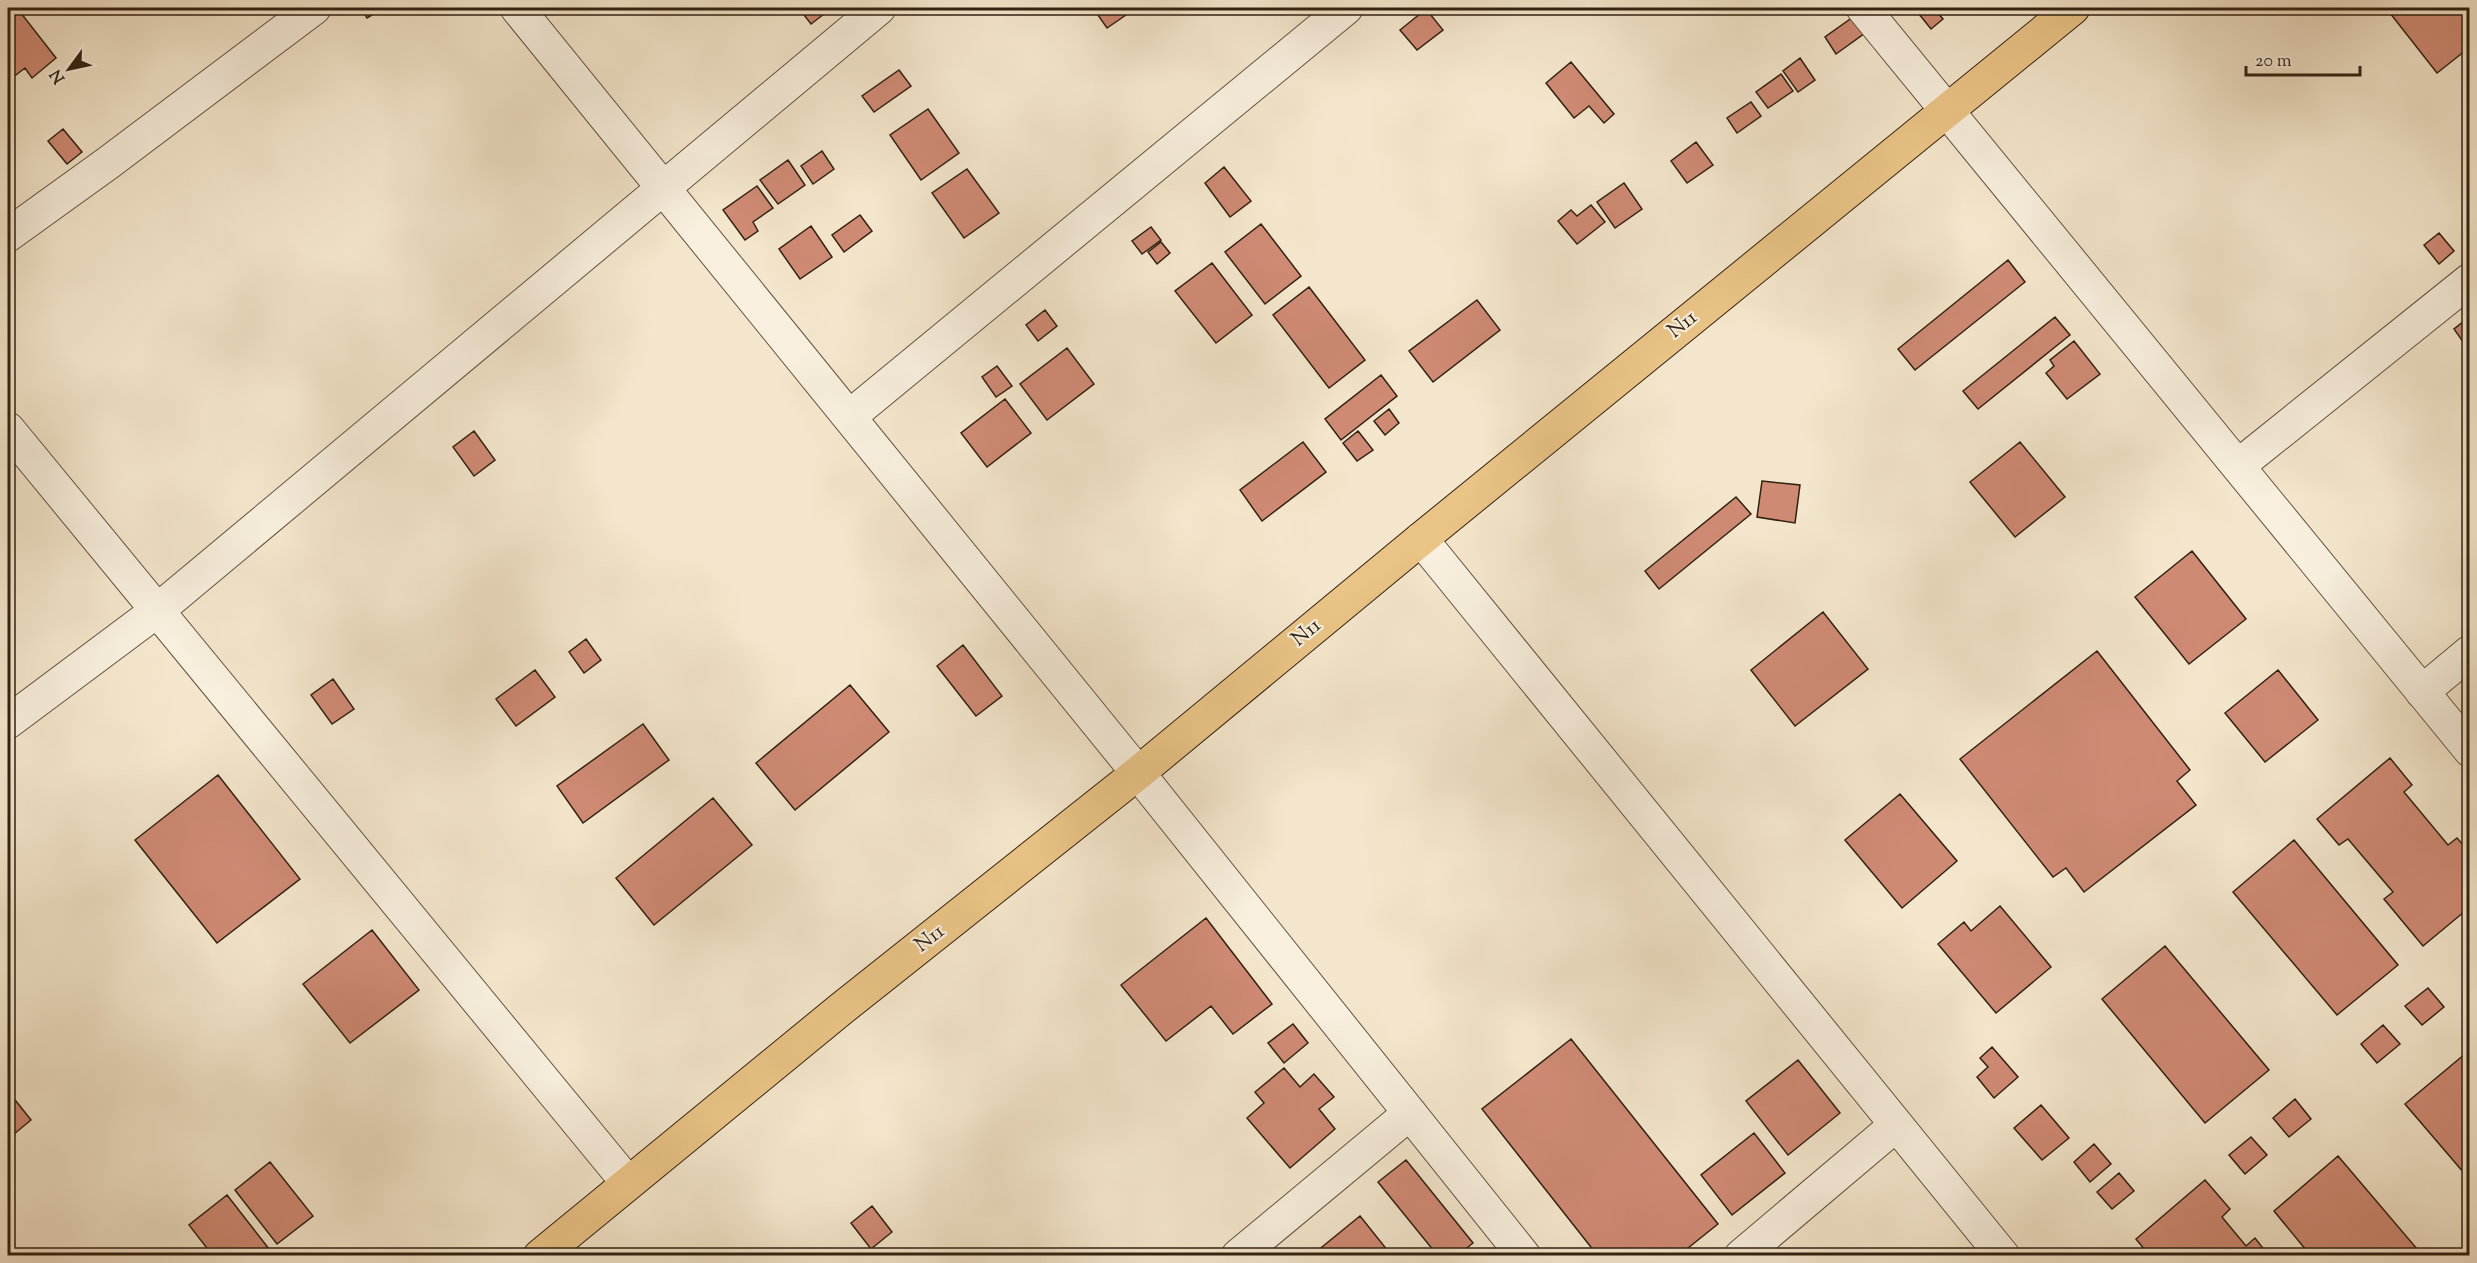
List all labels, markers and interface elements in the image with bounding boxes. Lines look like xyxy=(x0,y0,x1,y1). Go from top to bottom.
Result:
north arrow xyxy=(39,39,99,99)
scale bar xyxy=(2246,39,2360,77)
text: 20 m xyxy=(2255,49,2292,75)
text: N xyxy=(45,64,72,87)
street label: N11 xyxy=(1662,304,1704,346)
street label: N11 xyxy=(1286,612,1328,654)
street label: N11 xyxy=(909,918,951,960)

